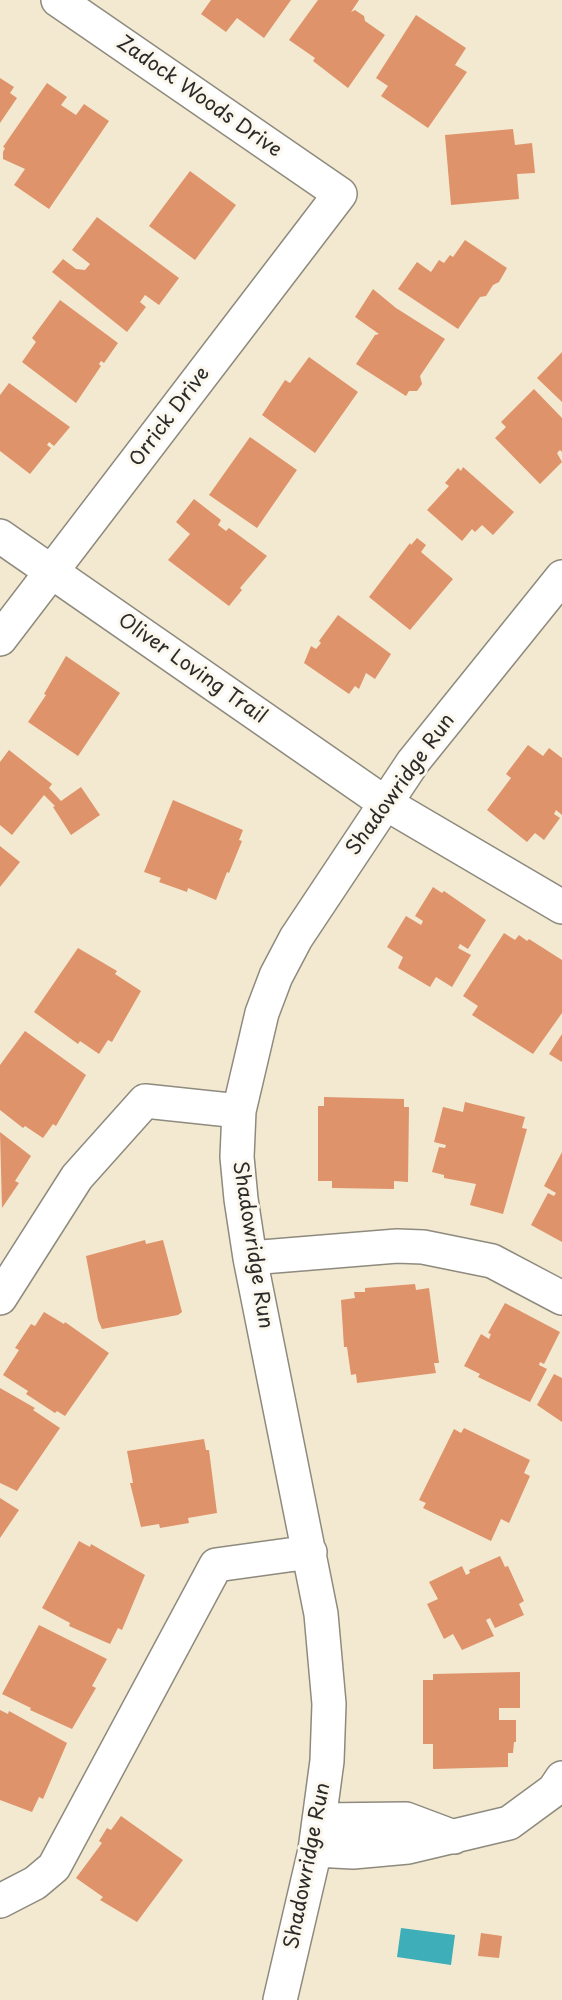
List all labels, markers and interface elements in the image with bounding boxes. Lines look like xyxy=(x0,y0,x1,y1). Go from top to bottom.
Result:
street label: Zadock Woods Drive xyxy=(112,31,286,163)
street label: Orrick Drive xyxy=(125,362,215,472)
street label: Oliver Loving Trail xyxy=(113,609,271,729)
street label: Shadowridge Run xyxy=(342,710,460,860)
street label: Shadowridge Run xyxy=(227,1160,277,1330)
street label: Shadowridge Run xyxy=(280,1781,336,1951)

